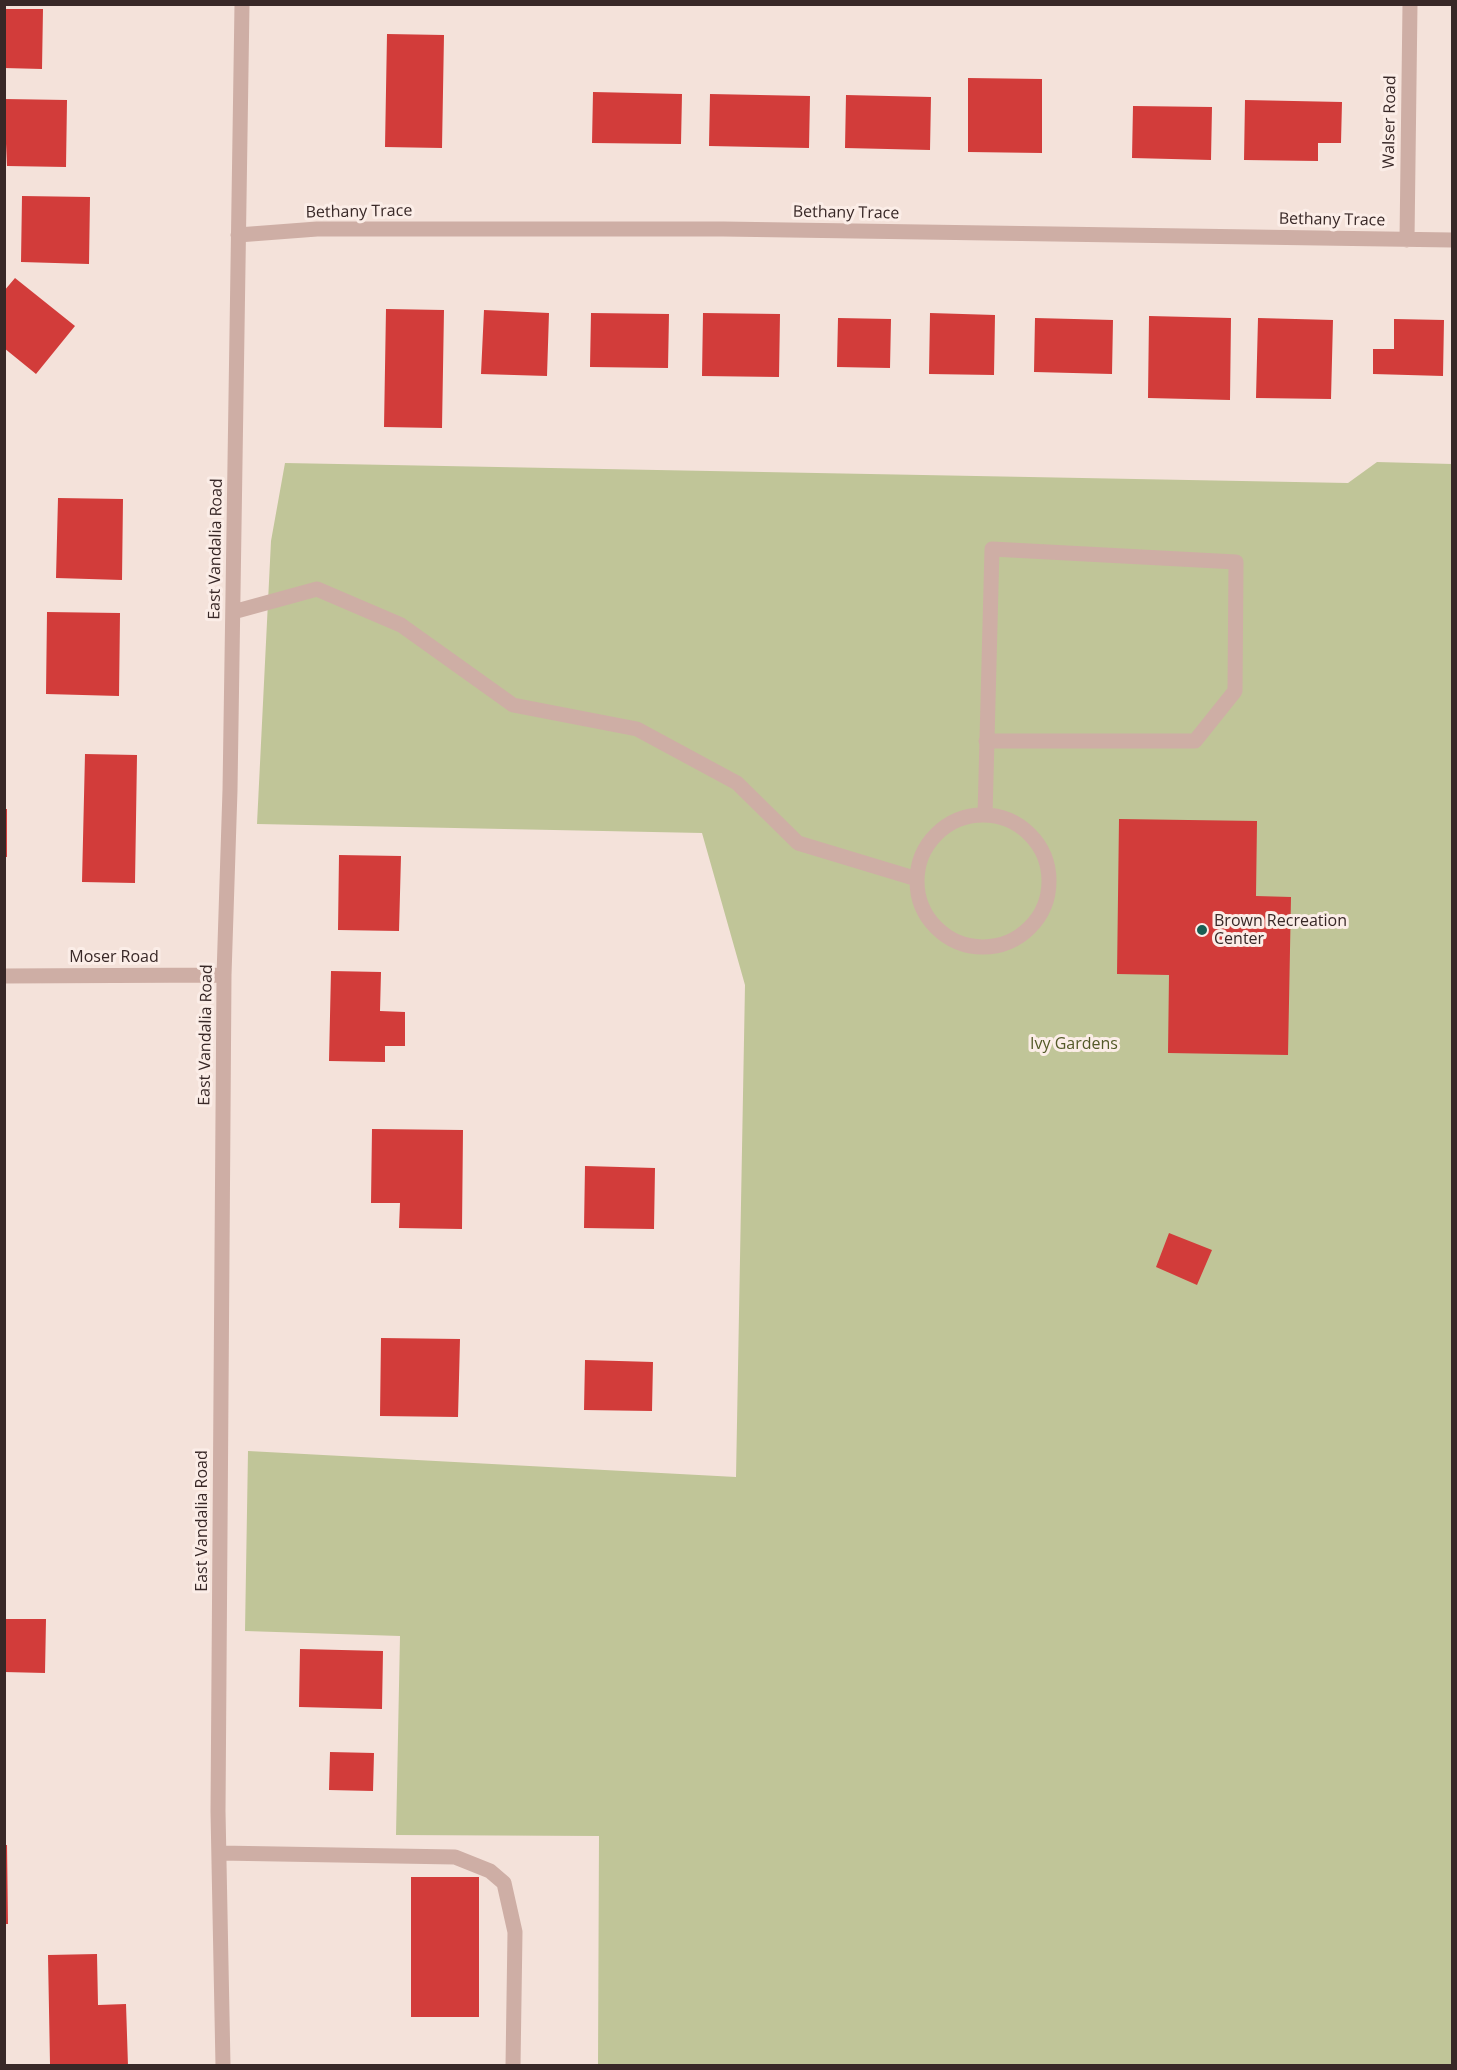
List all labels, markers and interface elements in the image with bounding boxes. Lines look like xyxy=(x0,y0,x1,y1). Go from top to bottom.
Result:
street label: Walser Road xyxy=(1380,75,1400,169)
street label: Bethany Trace xyxy=(306,201,412,223)
street label: Bethany Trace xyxy=(793,202,899,224)
street label: Bethany Trace xyxy=(1279,209,1385,231)
street label: East Vandalia Road xyxy=(205,478,227,620)
place label: Brown Recreation Center xyxy=(1214,911,1347,949)
marker: Brown Recreation Center xyxy=(1195,923,1209,937)
street label: Moser Road xyxy=(69,947,159,967)
street label: East Vandalia Road xyxy=(195,964,217,1106)
park label: Ivy Gardens xyxy=(1030,1034,1118,1054)
street label: East Vandalia Road xyxy=(192,1450,212,1592)

